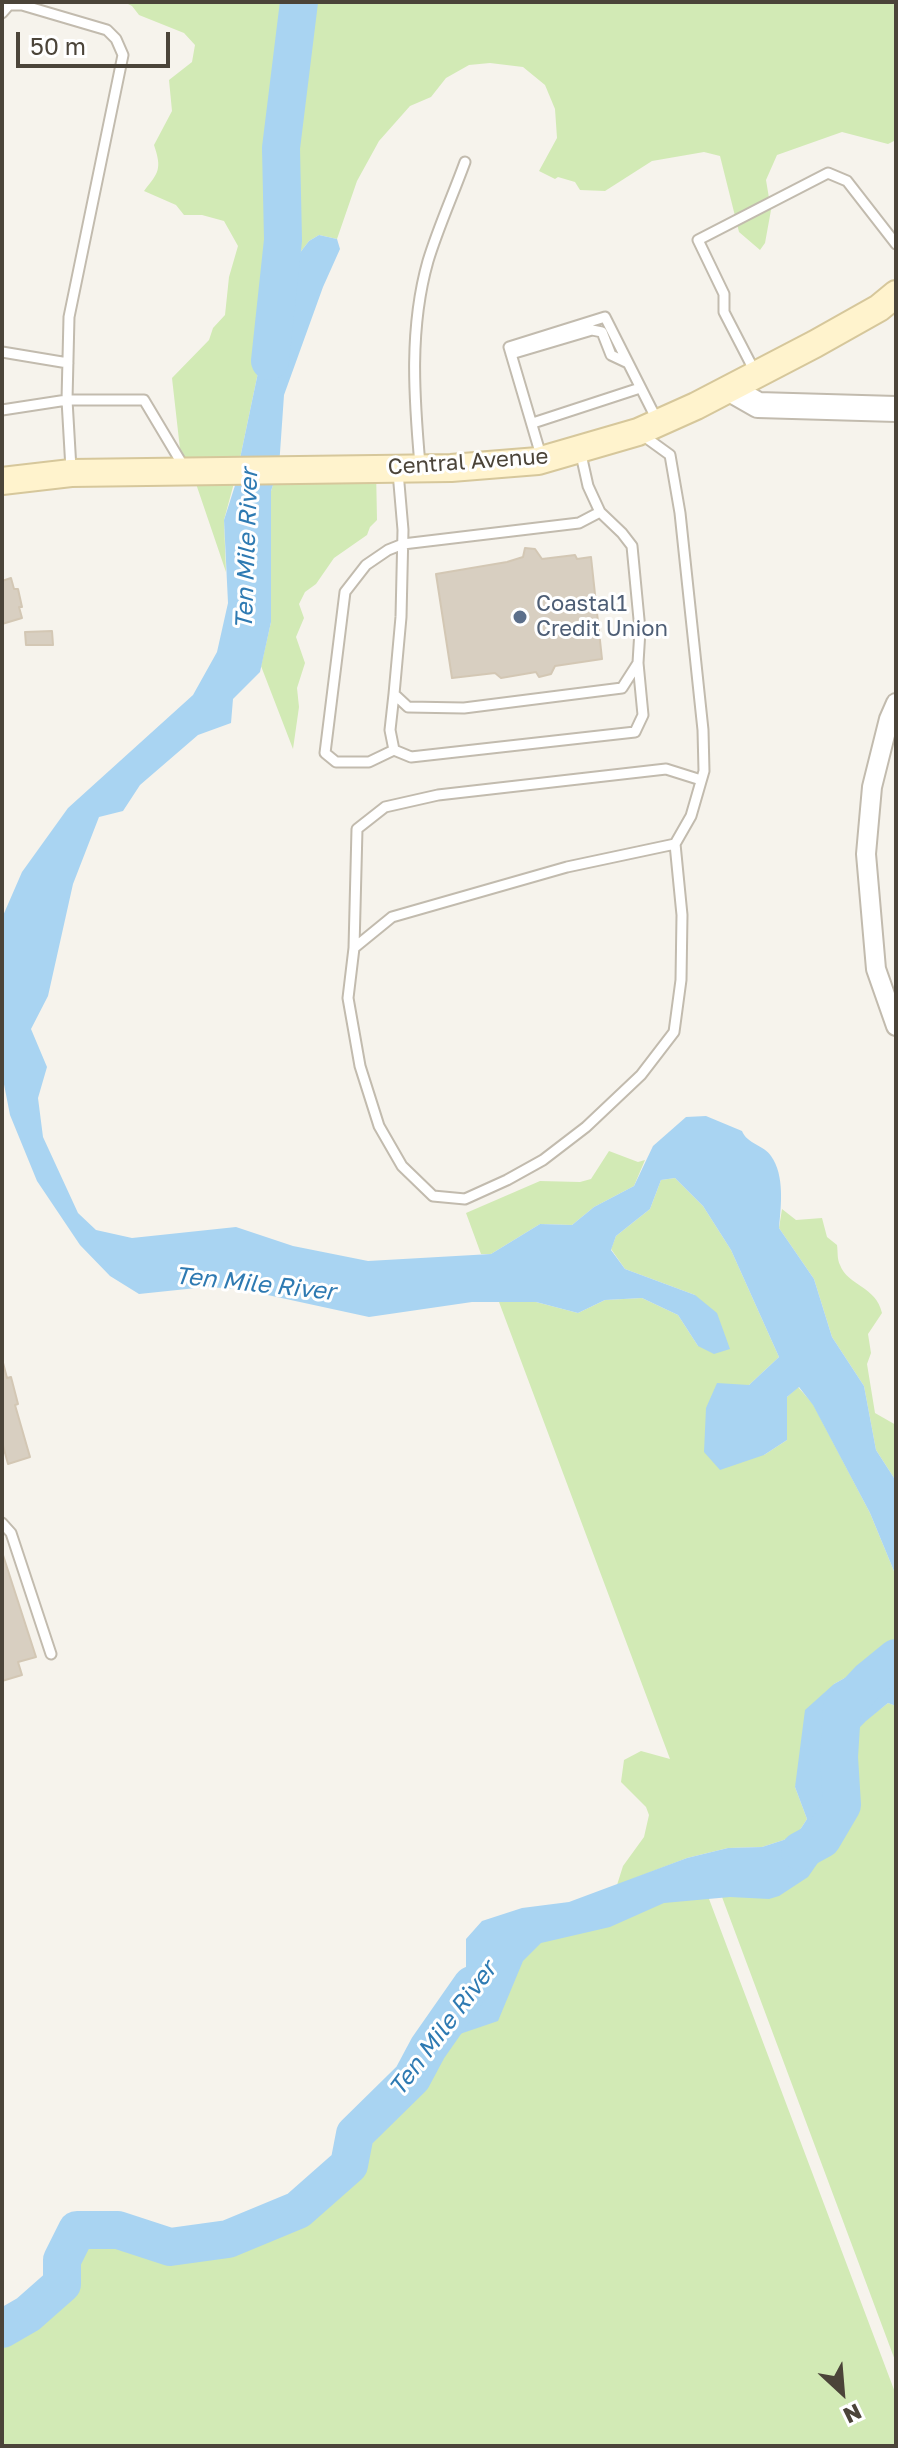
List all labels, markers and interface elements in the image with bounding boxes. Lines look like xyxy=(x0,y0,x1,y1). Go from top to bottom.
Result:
scale bar xyxy=(20,16,174,66)
text: 50 m xyxy=(30,31,86,60)
street label: Central Avenue xyxy=(387,443,549,481)
water label: Ten Mile River xyxy=(230,468,264,630)
place label: Coastal1 Credit Union xyxy=(536,591,668,642)
marker: Coastal1 Credit Union xyxy=(511,608,529,626)
water label: Ten Mile River xyxy=(174,1261,336,1307)
water label: Ten Mile River xyxy=(383,1956,503,2102)
north arrow xyxy=(802,2352,882,2432)
text: N xyxy=(839,2398,866,2430)

